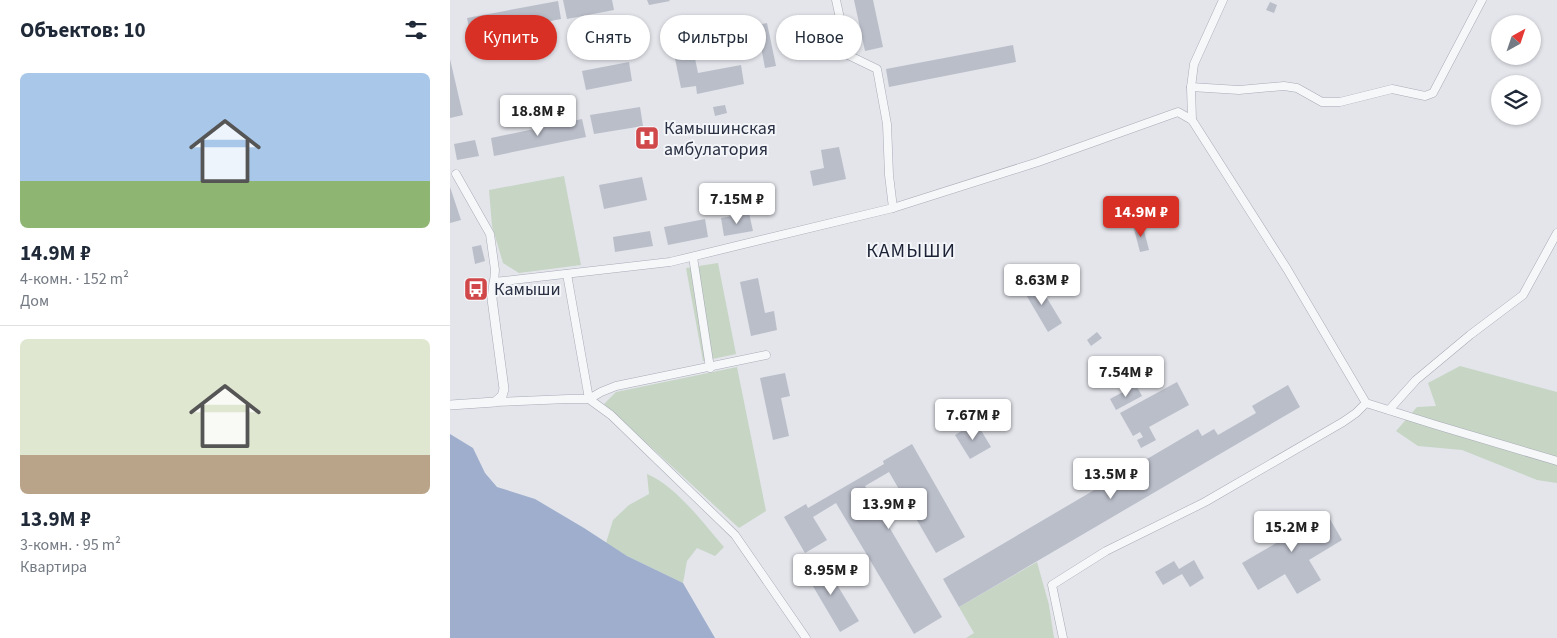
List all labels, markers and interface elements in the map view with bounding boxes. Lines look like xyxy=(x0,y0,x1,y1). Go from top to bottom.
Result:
text: Объектов: 10 xyxy=(20,15,146,45)
chip: Купить xyxy=(465,15,557,60)
chip: Снять xyxy=(567,15,650,60)
chip: Фильтры xyxy=(660,15,766,60)
chip: Новое xyxy=(776,15,862,60)
north arrow xyxy=(1491,15,1541,65)
map controls xyxy=(1491,15,1541,125)
icon: filters xyxy=(402,16,430,44)
button: layers xyxy=(1491,75,1541,125)
pin: 18.8M ₽ xyxy=(492,94,584,137)
text: 18.8M ₽ xyxy=(511,100,565,122)
icon: home xyxy=(180,106,270,196)
place label: Камышинская амбулатория xyxy=(664,116,776,162)
hospital icon: Камышинская амбулатория xyxy=(634,125,660,151)
pin: 7.15M ₽ xyxy=(691,182,783,225)
text: 7.15M ₽ xyxy=(710,188,764,210)
pin: 14.9M ₽ xyxy=(1095,196,1187,238)
text: 14.9M ₽ xyxy=(1114,201,1168,223)
district label: КАМЫШИ xyxy=(866,237,956,265)
text: 14.9M ₽ xyxy=(20,238,91,268)
pin: 8.63M ₽ xyxy=(996,264,1088,306)
text: 4-комн. · 152 m² xyxy=(20,268,129,290)
text: 8.63M ₽ xyxy=(1015,269,1069,291)
bus stop icon: Камыши xyxy=(463,276,489,302)
place label: Камыши xyxy=(494,277,561,302)
text: Дом xyxy=(20,290,49,312)
pin: 7.54M ₽ xyxy=(1080,356,1172,398)
text: 7.54M ₽ xyxy=(1099,361,1153,383)
icon: home xyxy=(180,371,270,461)
pin: 7.67M ₽ xyxy=(927,398,1019,441)
text: 7.67M ₽ xyxy=(946,404,1000,426)
pin: 13.5M ₽ xyxy=(1065,458,1157,500)
text: 13.5M ₽ xyxy=(1084,463,1138,485)
pin: 13.9M ₽ xyxy=(843,488,935,530)
text: 13.9M ₽ xyxy=(862,493,916,515)
text: 13.9M ₽ xyxy=(20,504,91,534)
pin: 15.2M ₽ xyxy=(1246,510,1338,553)
text: 15.2M ₽ xyxy=(1265,516,1319,538)
text: 3-комн. · 95 m² xyxy=(20,534,121,556)
pin: 8.95M ₽ xyxy=(785,554,877,596)
text: Квартира xyxy=(20,556,87,578)
text: 8.95M ₽ xyxy=(804,559,858,581)

